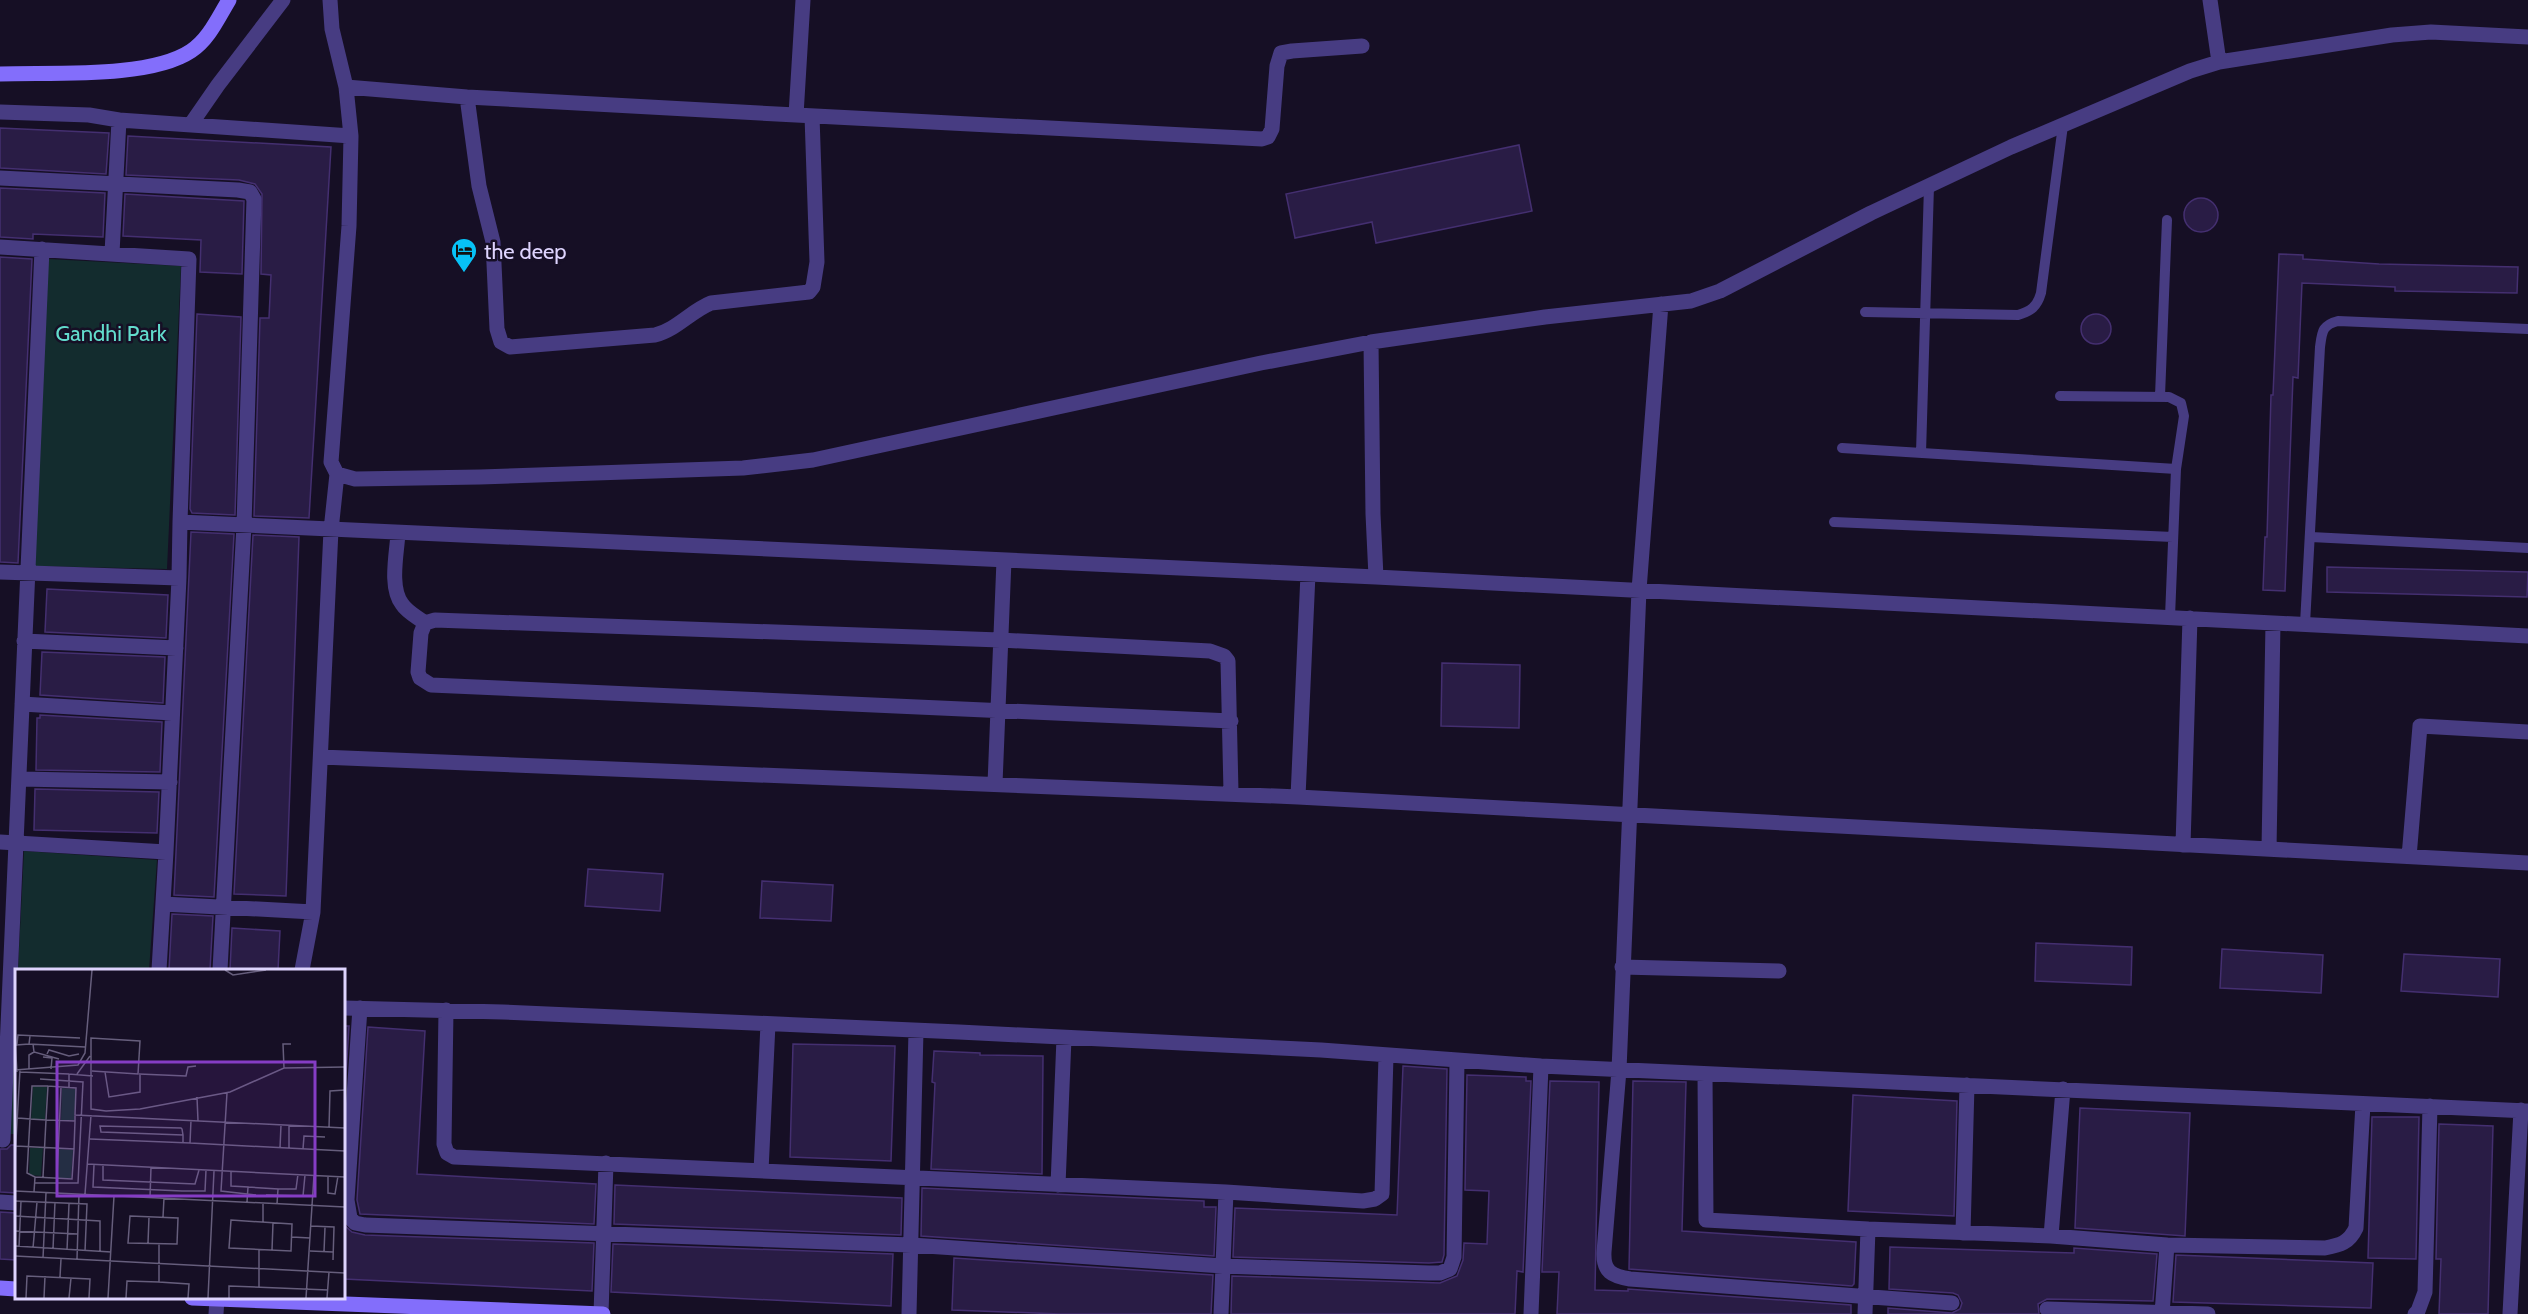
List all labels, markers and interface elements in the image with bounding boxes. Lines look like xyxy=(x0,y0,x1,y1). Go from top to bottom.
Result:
hotel icon: the deep xyxy=(449,236,479,274)
place label: the deep xyxy=(484,238,567,265)
park label: Gandhi Park xyxy=(55,320,167,347)
inset map xyxy=(15,969,345,1299)

